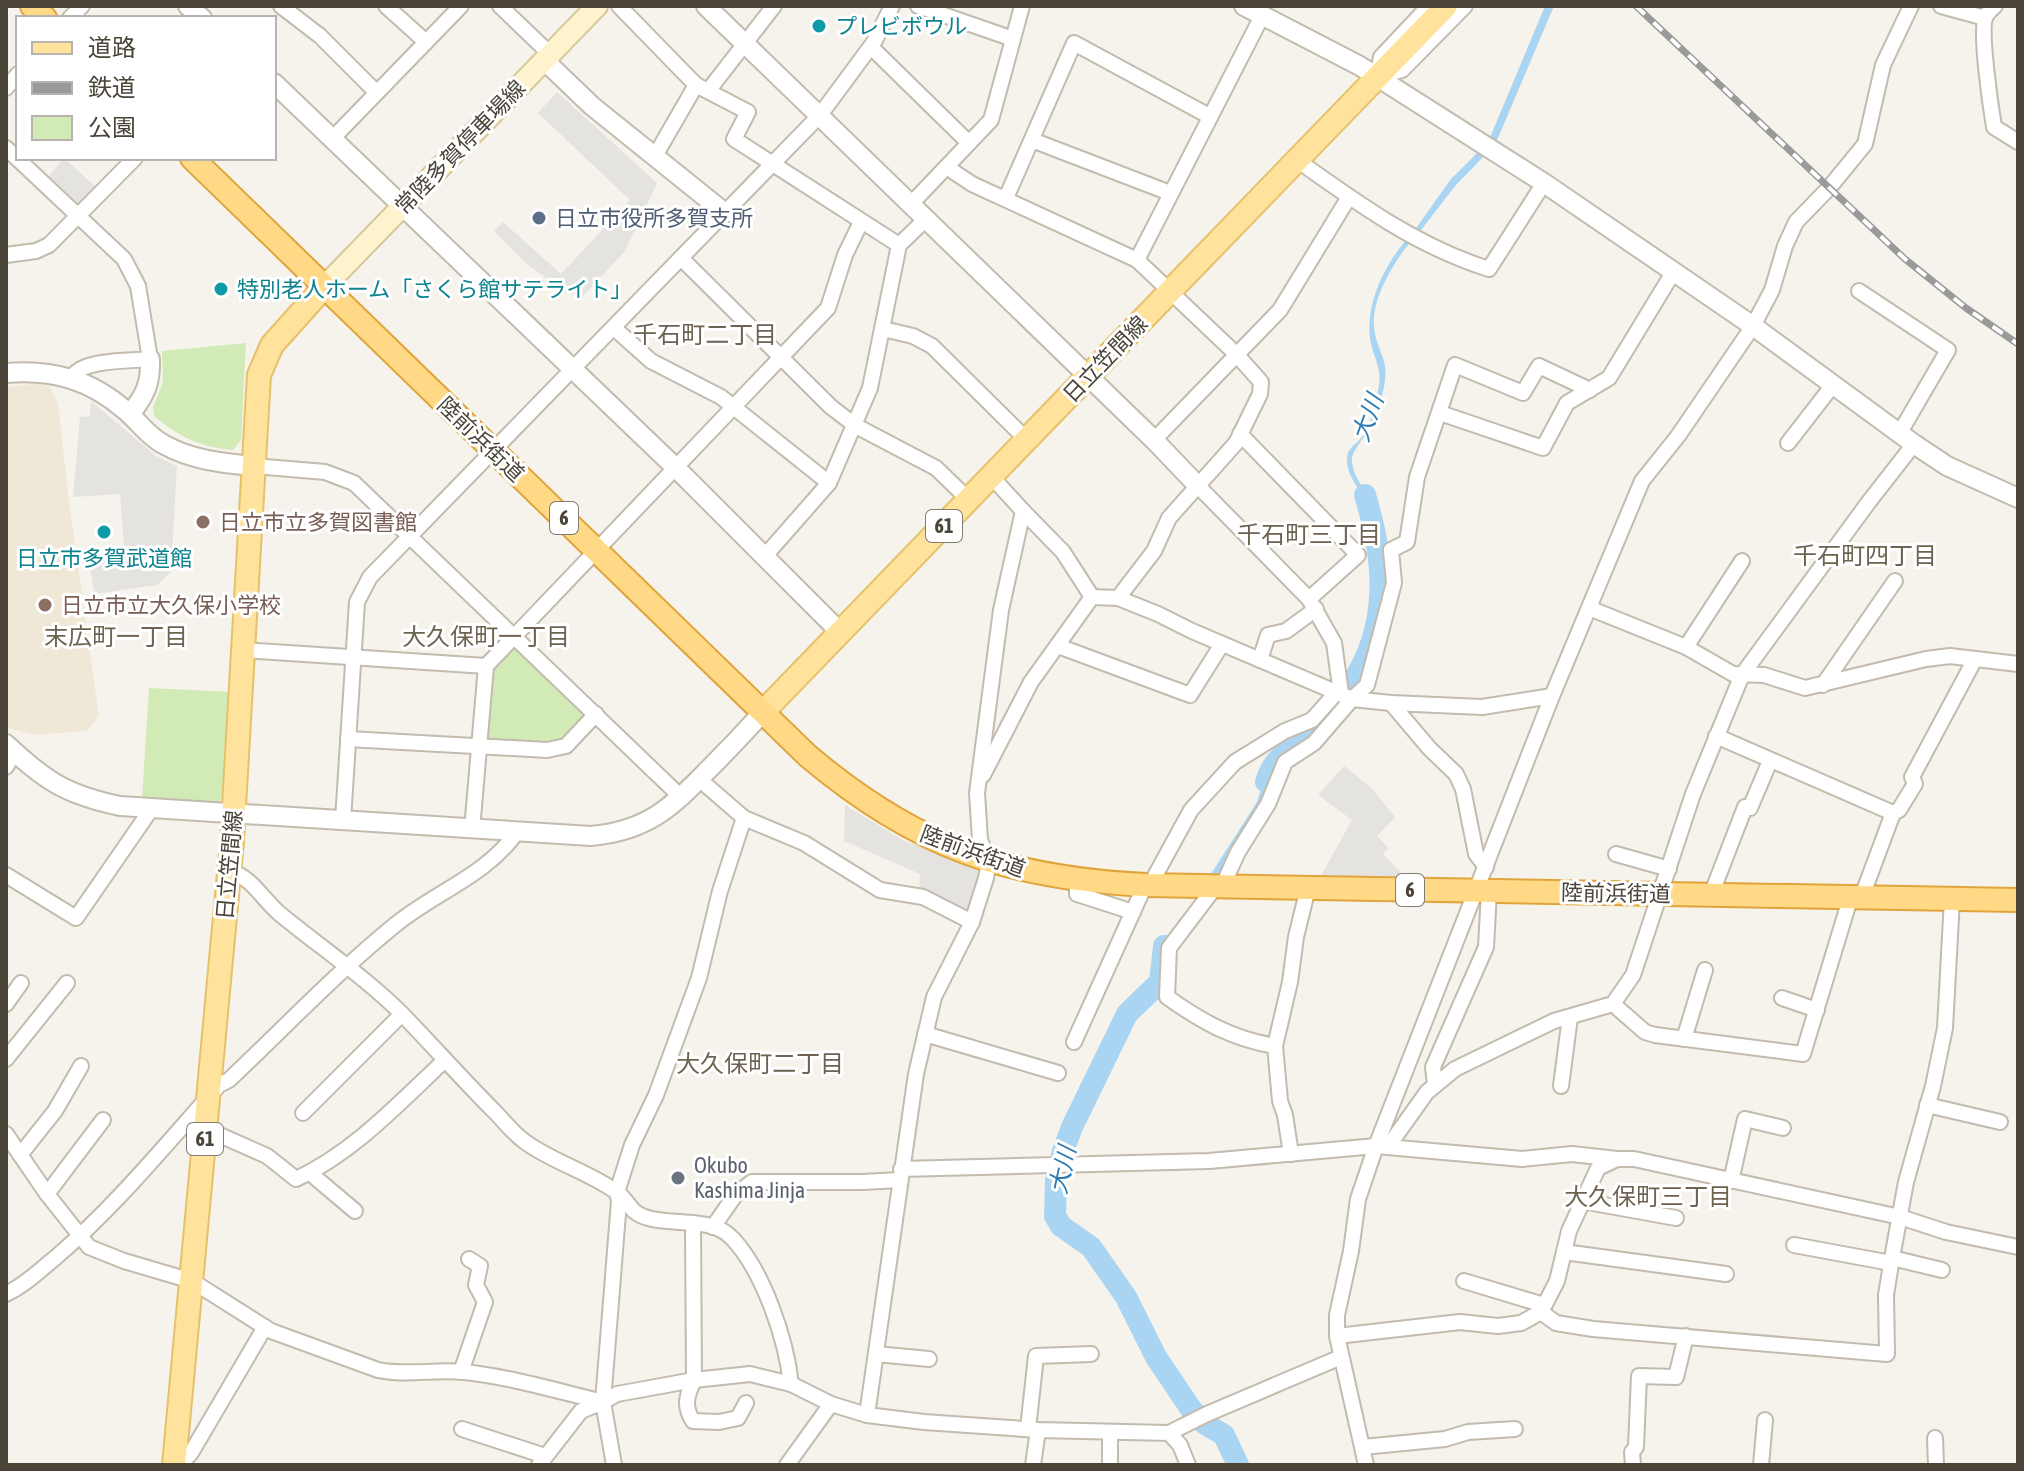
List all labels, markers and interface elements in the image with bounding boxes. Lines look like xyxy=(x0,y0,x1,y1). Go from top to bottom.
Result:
place label: プレビボウル xyxy=(835,13,967,39)
legend xyxy=(16,16,276,160)
marker: プレビボウル xyxy=(810,17,828,35)
text: 道路 xyxy=(88,34,136,61)
text: 鉄道 xyxy=(88,74,136,101)
street label: 常陸多賀停車場線 xyxy=(390,75,530,219)
text: 公園 xyxy=(88,114,136,141)
place label: 日立市役所多賀支所 xyxy=(555,205,753,231)
marker: 日立市役所多賀支所 xyxy=(530,209,548,227)
place label: 特別老人ホーム「さくら館サテライト」 xyxy=(237,276,632,302)
marker: 特別老人ホーム「さくら館サテライト」 xyxy=(212,280,230,298)
street label: 日立笠間線 xyxy=(1057,310,1153,408)
district label: 千石町二丁目 xyxy=(633,321,777,348)
water label: 大川 xyxy=(1347,388,1389,445)
street label: 陸前浜街道 xyxy=(432,391,530,487)
road number: 6 xyxy=(550,502,578,534)
place label: 日立市立多賀図書館 xyxy=(219,509,417,535)
road number: 61 xyxy=(926,510,962,542)
marker: 日立市立多賀図書館 xyxy=(194,513,212,531)
district label: 千石町三丁目 xyxy=(1237,521,1381,548)
marker: 日立市多賀武道館 xyxy=(95,523,113,541)
district label: 千石町四丁目 xyxy=(1793,542,1937,569)
place label: 日立市多賀武道館 xyxy=(16,545,192,571)
place label: 日立市立大久保小学校 xyxy=(61,592,281,618)
marker: 日立市立大久保小学校 xyxy=(36,596,54,614)
district label: 末広町一丁目 xyxy=(44,623,188,650)
district label: 大久保町一丁目 xyxy=(402,623,570,650)
street label: 日立笠間線 xyxy=(211,809,247,921)
street label: 陸前浜街道 xyxy=(917,820,1029,882)
road number: 6 xyxy=(1396,874,1424,906)
street label: 陸前浜街道 xyxy=(1561,879,1671,907)
district label: 大久保町二丁目 xyxy=(676,1050,844,1077)
road number: 61 xyxy=(187,1123,223,1155)
water label: 大川 xyxy=(1044,1141,1081,1196)
place label: Okubo Kashima Jinja xyxy=(694,1152,805,1203)
marker: Okubo Kashima Jinja xyxy=(669,1169,687,1187)
district label: 大久保町三丁目 xyxy=(1564,1183,1732,1210)

